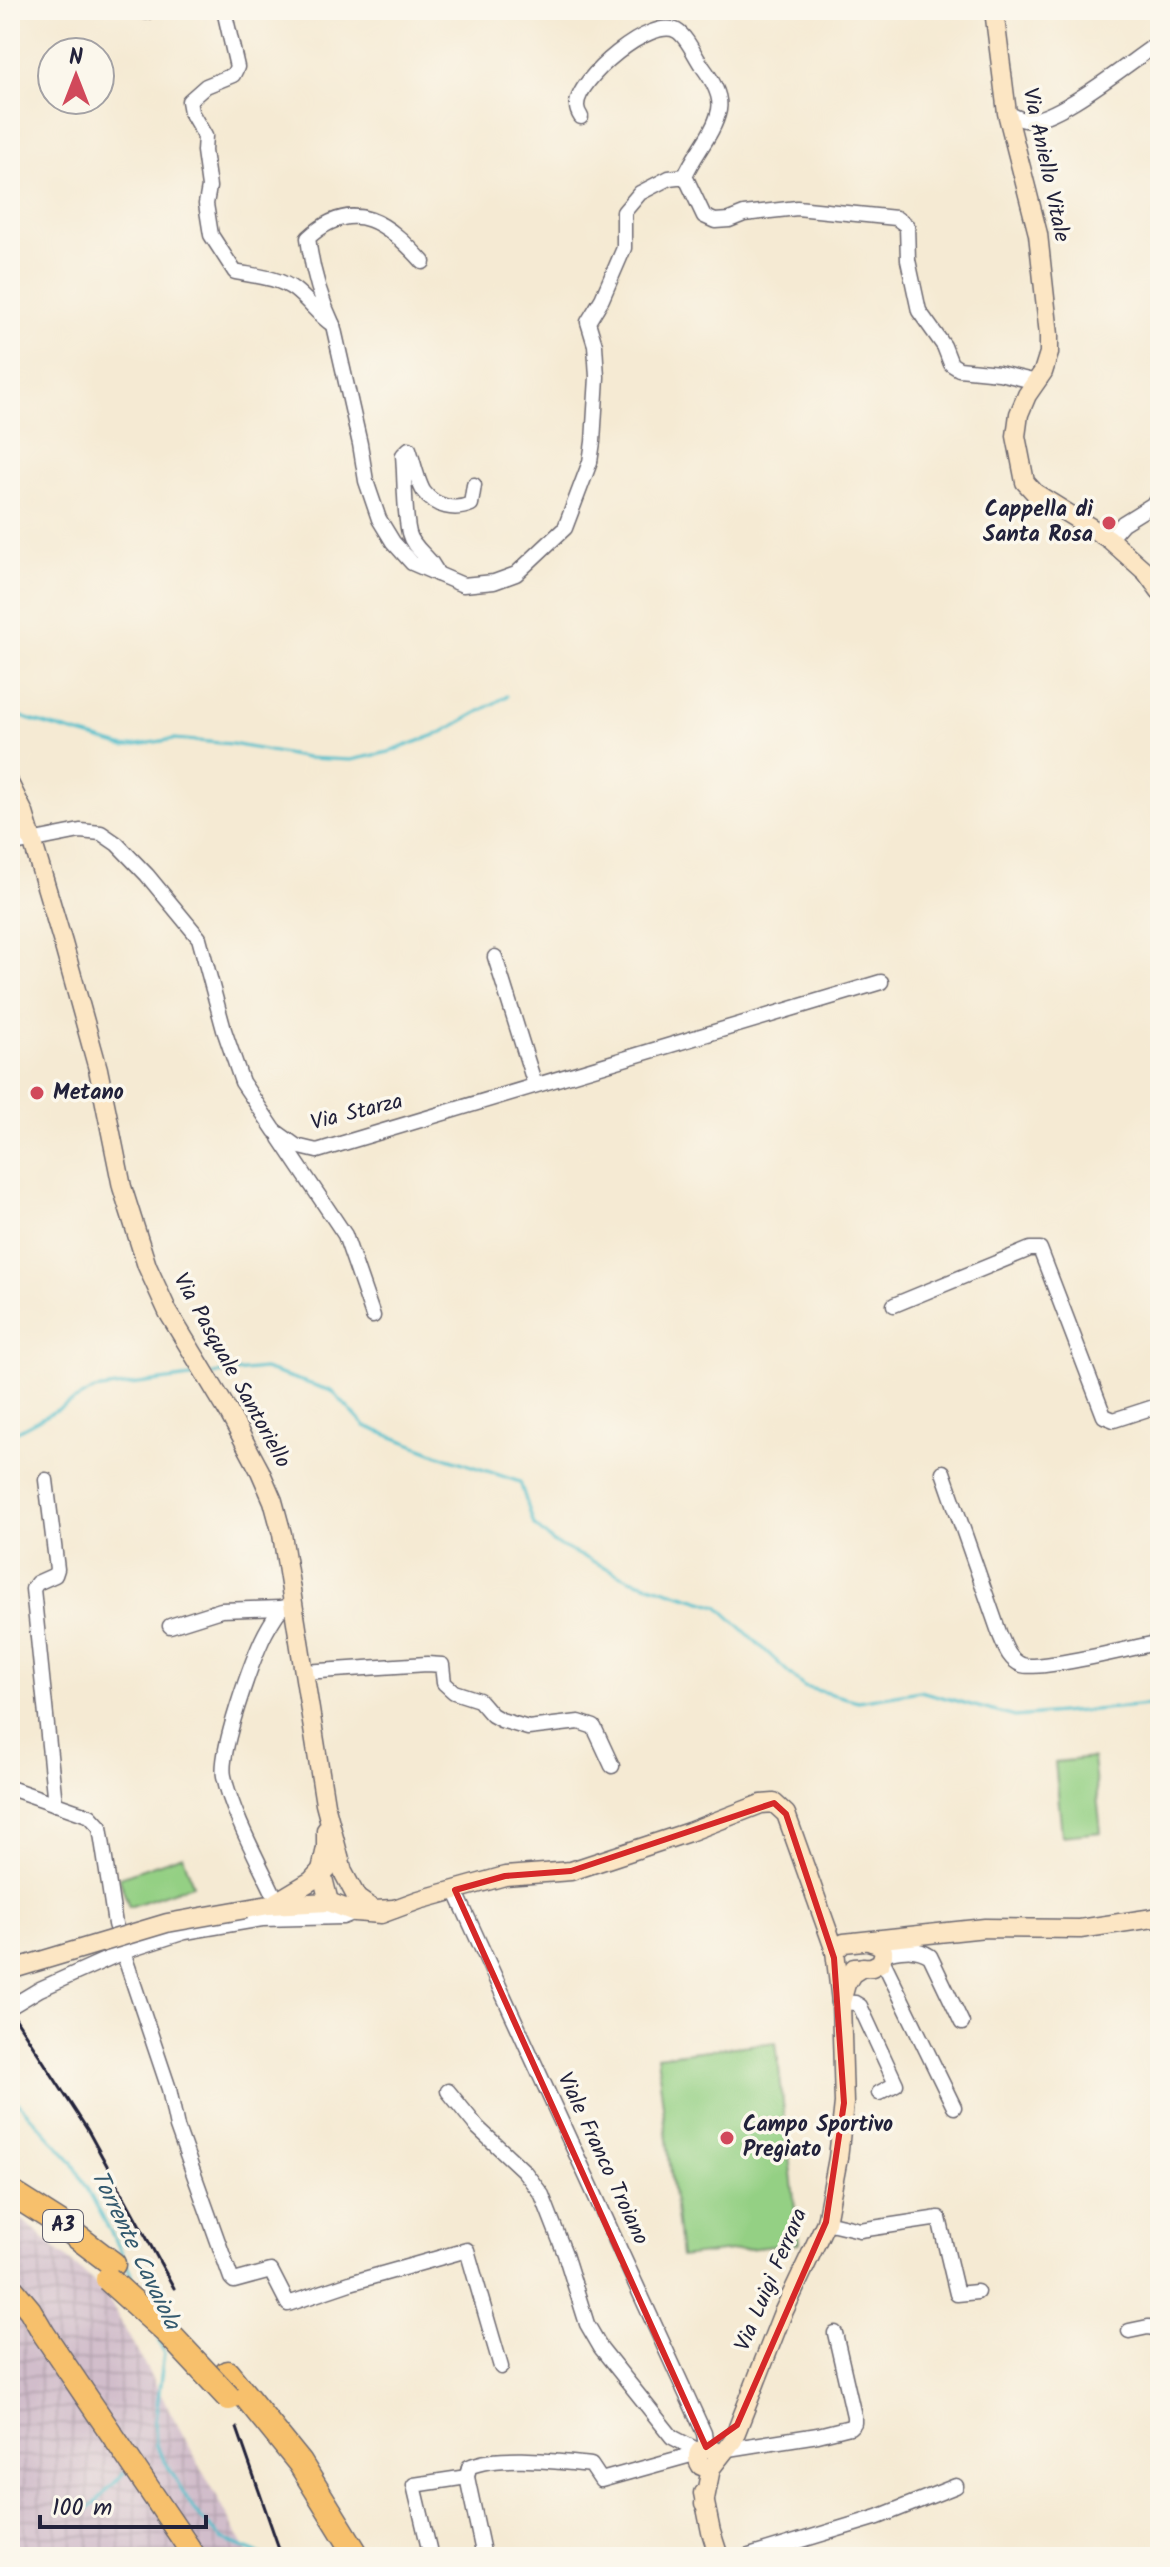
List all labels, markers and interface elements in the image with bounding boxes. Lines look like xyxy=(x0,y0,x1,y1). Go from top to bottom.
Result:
north arrow xyxy=(36,36,116,116)
text: N xyxy=(69,41,83,76)
street label: Via Aniello Vitale xyxy=(1012,85,1078,245)
place label: Cappella di Santa Rosa xyxy=(983,493,1094,553)
marker: Cappella di Santa Rosa xyxy=(1100,514,1118,532)
place label: Metano xyxy=(53,1076,124,1111)
marker: Metano xyxy=(28,1084,46,1102)
street label: Via Starza xyxy=(307,1085,407,1141)
street label: Via Pasquale Santoriello xyxy=(163,1267,299,1475)
street label: Viale Franco Troiano xyxy=(547,2067,657,2251)
place label: Campo Sportivo Pregiato xyxy=(743,2108,893,2168)
marker: Campo Sportivo Pregiato xyxy=(718,2129,736,2147)
water label: Torrente Cavaiola xyxy=(79,2163,191,2338)
street label: Via Luigi Ferrara xyxy=(726,2203,818,2357)
road number: A3 xyxy=(43,2210,83,2242)
scale bar xyxy=(40,2479,206,2529)
text: 100 m xyxy=(52,2489,112,2528)

